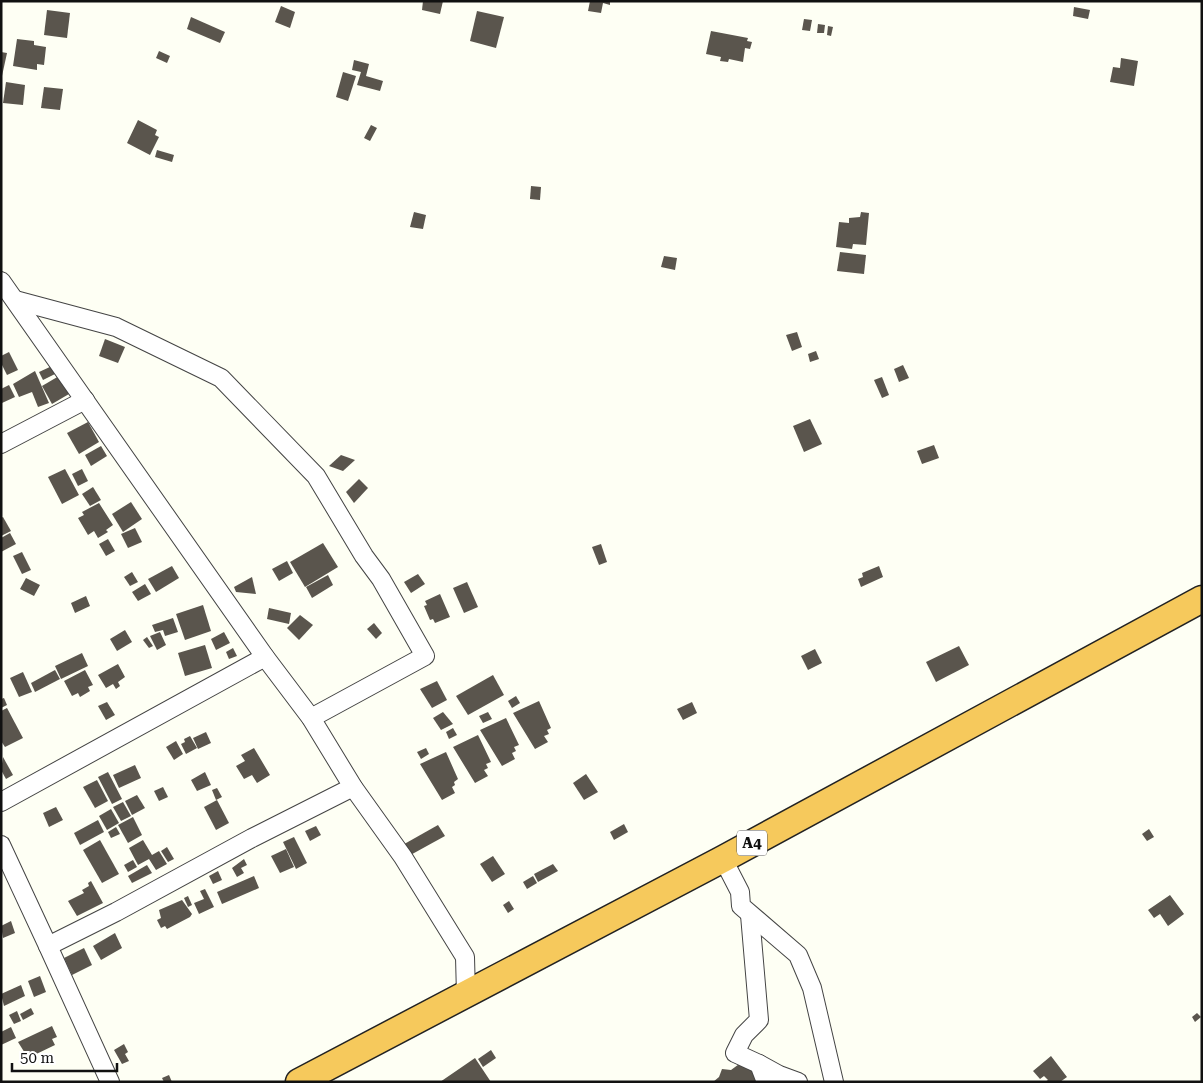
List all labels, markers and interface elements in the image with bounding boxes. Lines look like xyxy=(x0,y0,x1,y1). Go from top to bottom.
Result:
road number: A4 xyxy=(737,830,767,856)
scale bar xyxy=(12,1040,118,1072)
text: 50 m xyxy=(20,1049,55,1067)

